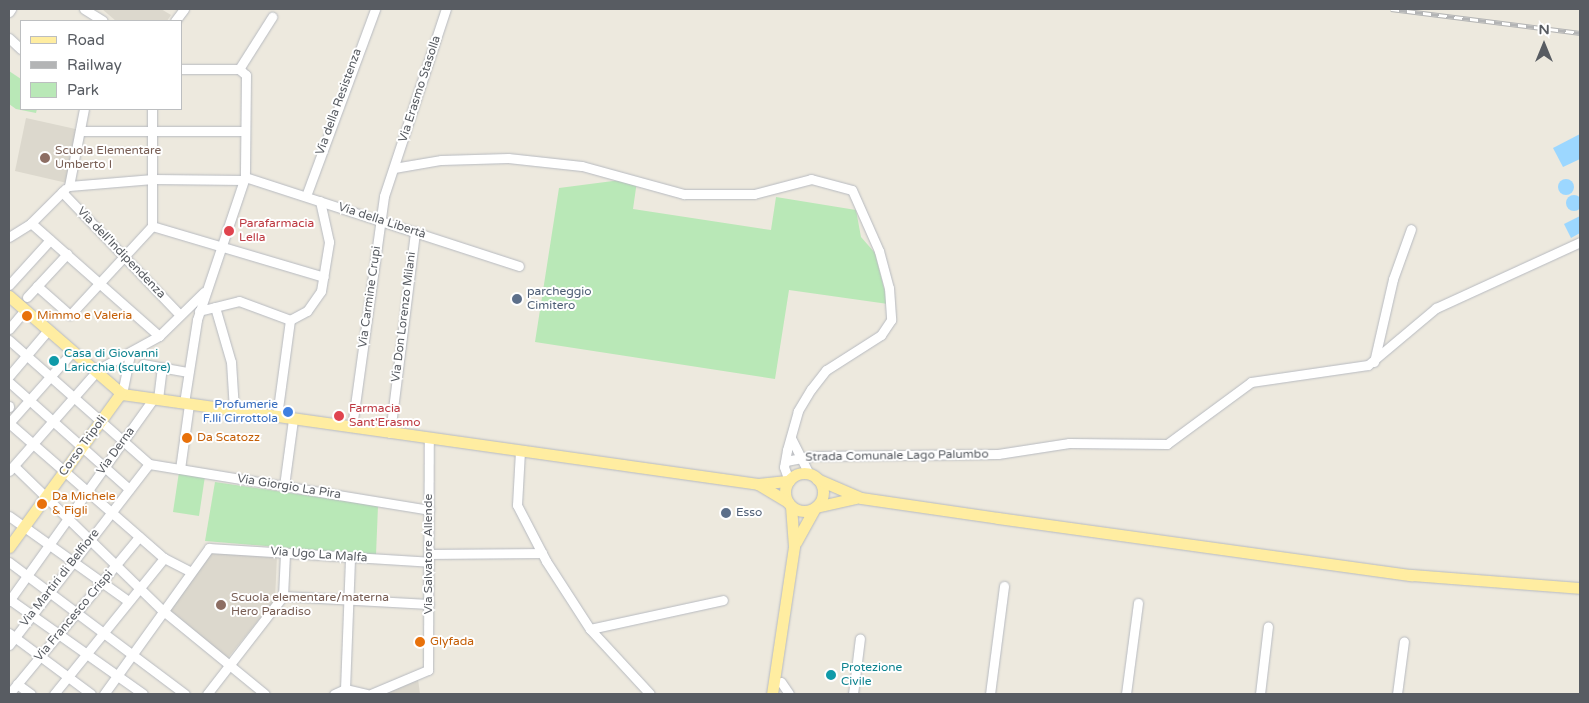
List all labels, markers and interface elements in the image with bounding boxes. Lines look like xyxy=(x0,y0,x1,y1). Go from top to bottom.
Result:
legend xyxy=(20,20,182,110)
north arrow xyxy=(1519,20,1569,70)
text: N xyxy=(1538,21,1550,38)
text: Road xyxy=(67,31,105,49)
street label: Via Erasmo Stasolla xyxy=(396,34,444,144)
street label: Via della Resistenza xyxy=(313,47,365,157)
text: Railway xyxy=(67,56,122,74)
text: Park xyxy=(67,81,99,99)
place label: Scuola Elementare Umberto I xyxy=(55,144,161,172)
marker: Scuola Elementare Umberto I xyxy=(39,152,51,164)
street label: Via della Libertà xyxy=(336,200,428,242)
street label: Via dell'Indipendenza xyxy=(74,204,168,302)
place label: Parafarmacia Lella xyxy=(239,217,314,245)
marker: Parafarmacia Lella xyxy=(223,225,235,237)
street label: Via Carmine Crupi xyxy=(356,245,384,349)
street label: Via Don Lorenzo Milani xyxy=(389,251,419,383)
place label: parcheggio Cimitero xyxy=(527,285,592,313)
marker: parcheggio Cimitero xyxy=(511,293,523,305)
place label: Mimmo e Valeria xyxy=(37,309,132,323)
marker: Mimmo e Valeria xyxy=(21,310,33,322)
place label: Casa di Giovanni Laricchia (scultore) xyxy=(64,347,171,375)
marker: Casa di Giovanni Laricchia (scultore) xyxy=(48,355,60,367)
place label: Profumerie F.lli Cirrottola xyxy=(203,398,278,426)
place label: Farmacia Sant'Erasmo xyxy=(349,402,421,430)
marker: Profumerie F.lli Cirrottola xyxy=(282,406,294,418)
marker: Farmacia Sant'Erasmo xyxy=(333,410,345,422)
street label: Corso Tripoli xyxy=(56,413,110,479)
street label: Via Derna xyxy=(94,424,138,478)
place label: Da Scatozz xyxy=(197,431,260,445)
marker: Da Scatozz xyxy=(181,432,193,444)
street label: Strada Comunale Lago Palumbo xyxy=(805,447,989,465)
street label: Via Giorgio La Pira xyxy=(236,472,342,502)
place label: Da Michele & Figli xyxy=(52,490,115,518)
street label: Via Salvatore Allende xyxy=(422,494,436,614)
marker: Da Michele & Figli xyxy=(36,498,48,510)
place label: Esso xyxy=(736,506,762,520)
marker: Esso xyxy=(720,507,732,519)
street label: Via Martiri di Belfiore xyxy=(17,526,103,630)
street label: Via Ugo La Malfa xyxy=(270,544,368,566)
street label: Via Francesco Crispi xyxy=(32,568,116,664)
place label: Scuola elementare/materna Hero Paradiso xyxy=(231,591,389,619)
marker: Scuola elementare/materna Hero Paradiso xyxy=(215,599,227,611)
place label: Glyfada xyxy=(430,635,474,649)
marker: Glyfada xyxy=(414,636,426,648)
place label: Protezione Civile xyxy=(841,661,902,689)
marker: Protezione Civile xyxy=(825,669,837,681)

